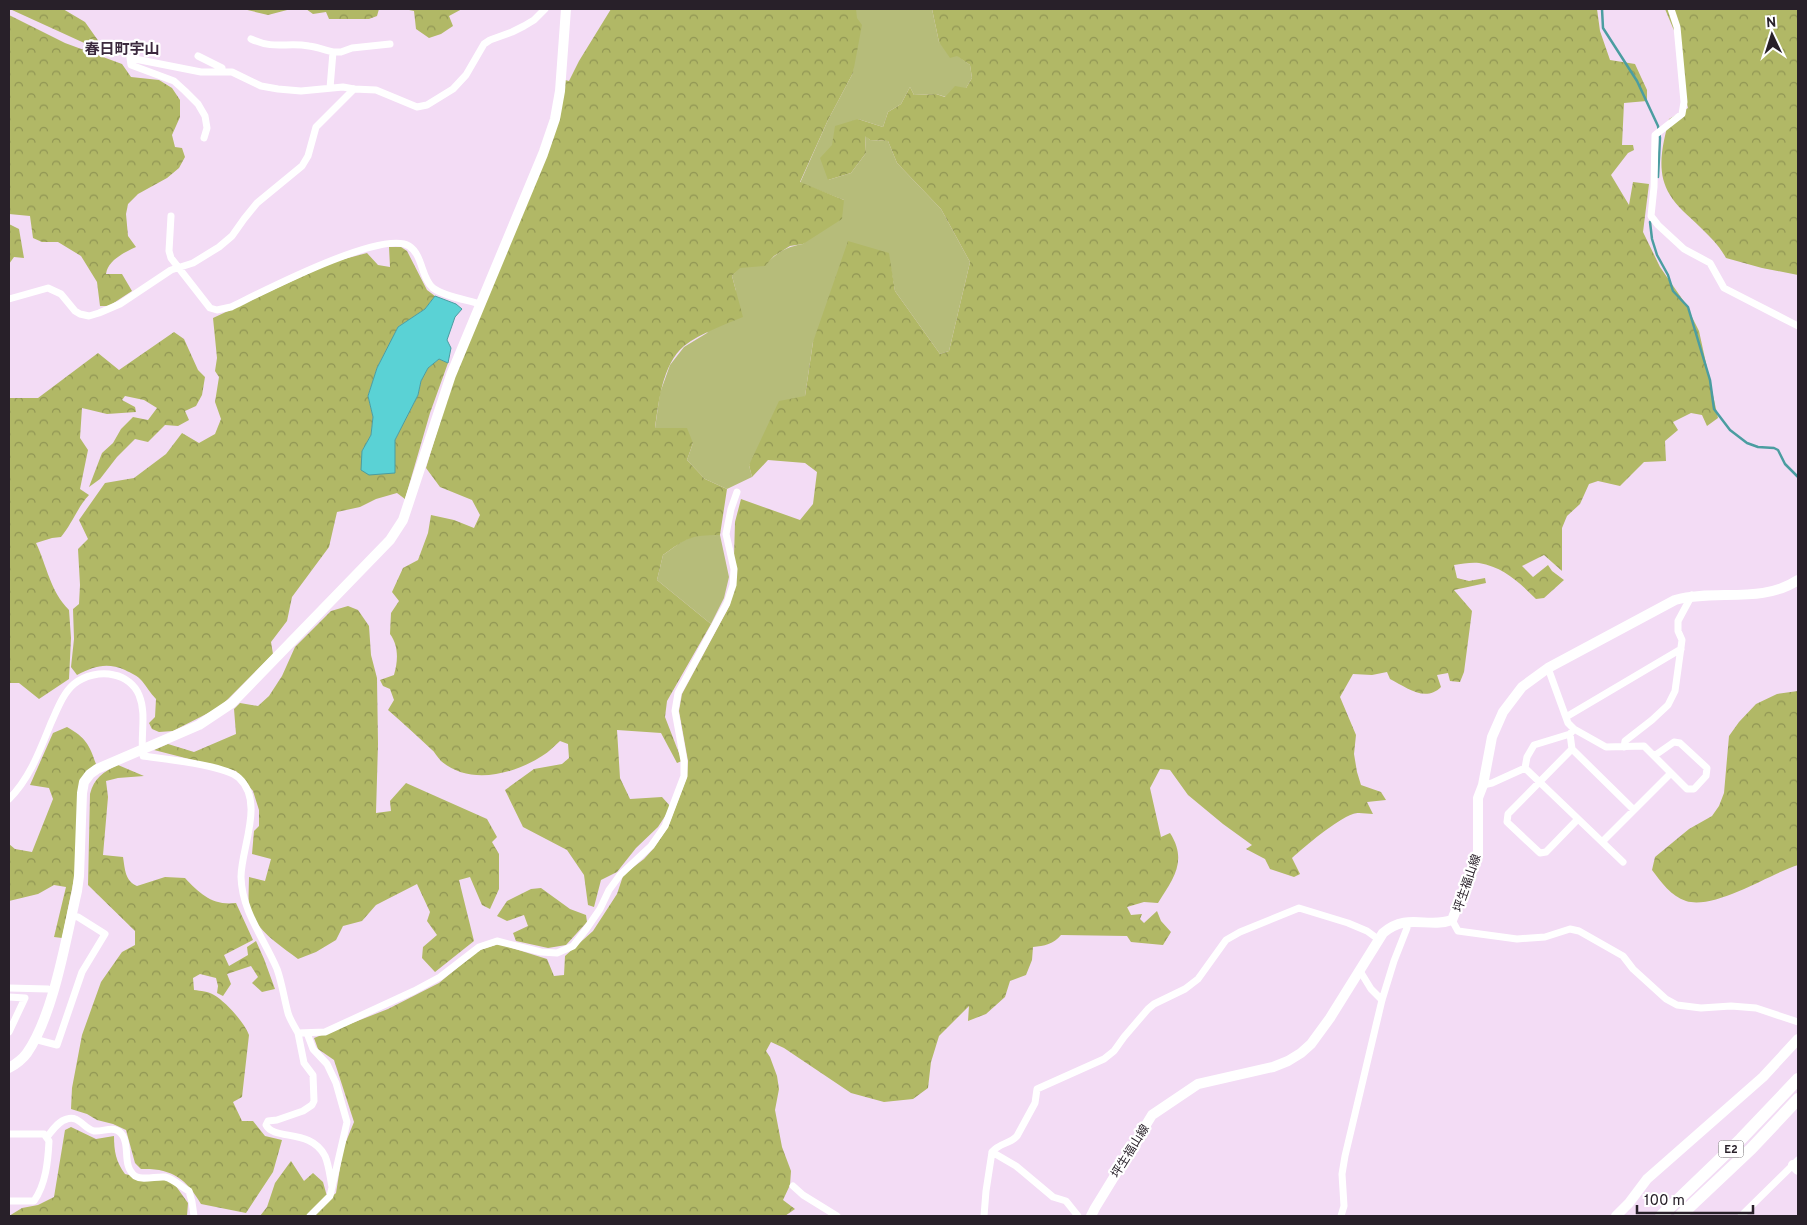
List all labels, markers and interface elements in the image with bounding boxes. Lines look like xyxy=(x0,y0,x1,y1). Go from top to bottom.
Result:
north arrow xyxy=(1747,10,1797,60)
text: N xyxy=(1766,15,1777,32)
district label: 春日町宇山 xyxy=(84,41,160,60)
street label: 坪生福山線 xyxy=(1451,852,1485,914)
street label: 坪生福山線 xyxy=(1108,1122,1154,1181)
road number: E2 xyxy=(1718,1140,1744,1158)
scale bar xyxy=(1637,1182,1753,1214)
text: 100 m xyxy=(1644,1192,1685,1211)

